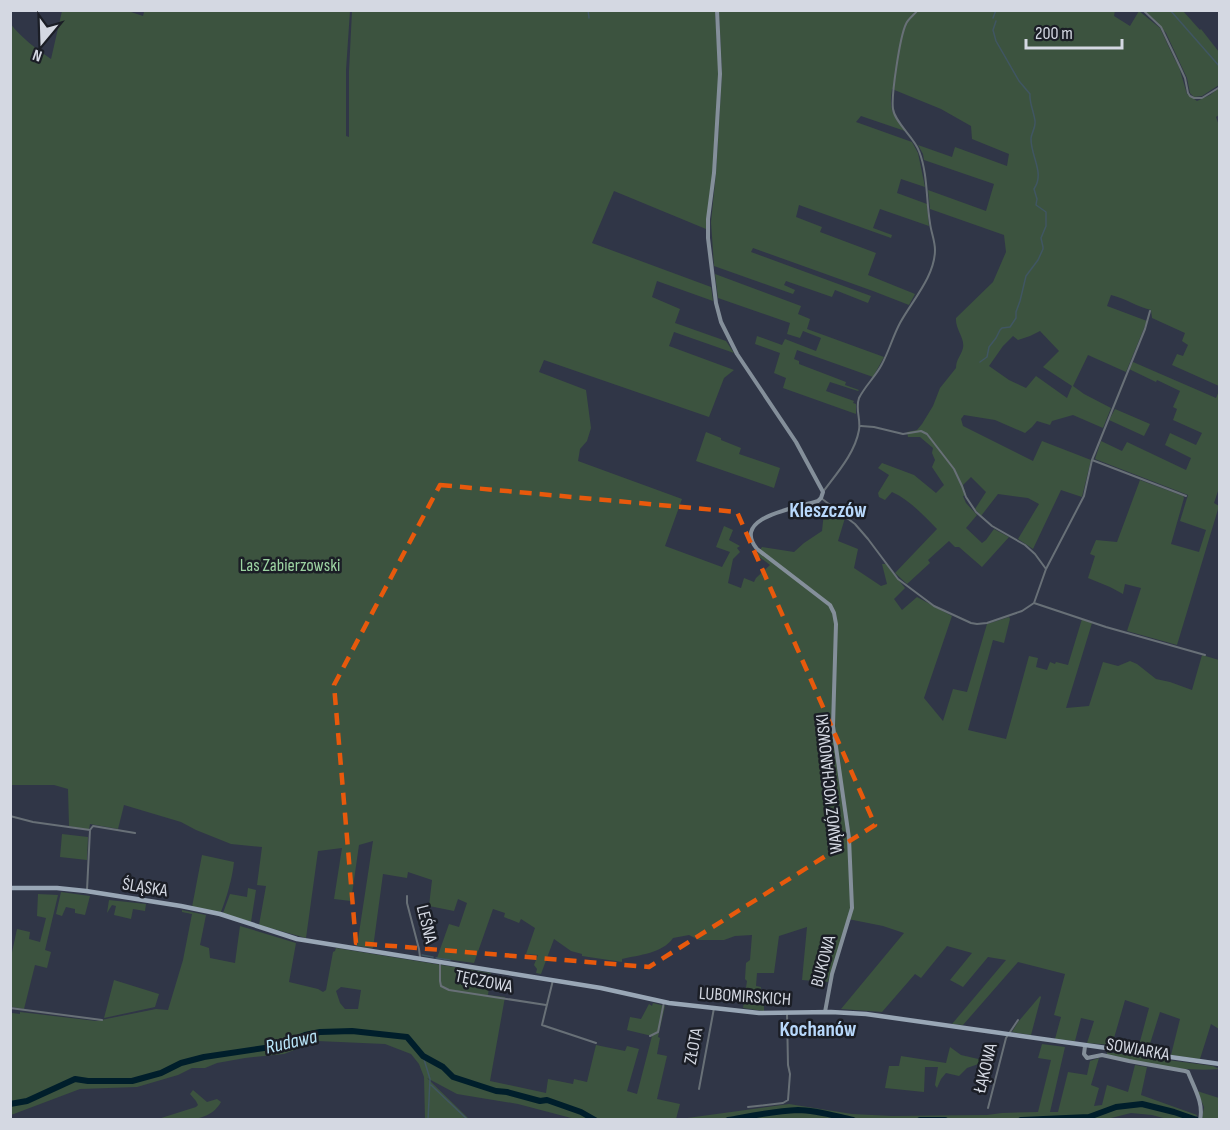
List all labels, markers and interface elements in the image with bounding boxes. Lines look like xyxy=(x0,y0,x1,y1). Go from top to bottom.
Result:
north arrow xyxy=(12,12,72,72)
scale bar xyxy=(1026,12,1122,50)
text: 200 m xyxy=(1035,23,1073,44)
text: N xyxy=(30,44,45,65)
district label: Kleszczów xyxy=(789,498,867,523)
park label: Las Zabierzowski xyxy=(240,555,340,576)
street label: WĄWÓZ KOCHANOWSKI xyxy=(812,713,847,855)
street label: ŚLĄSKA xyxy=(121,874,169,901)
street label: LEŚNA xyxy=(412,903,441,946)
street label: BUKOWA xyxy=(807,933,841,989)
street label: TĘCZOWA xyxy=(453,966,515,997)
street label: LUBOMIRSKICH xyxy=(698,983,792,1010)
district label: Kochanów xyxy=(780,1017,857,1042)
water label: Rudawa xyxy=(263,1024,320,1060)
street label: ZŁOTA xyxy=(680,1026,707,1066)
street label: SOWIARKA xyxy=(1105,1034,1171,1065)
street label: ŁĄKOWA xyxy=(969,1041,1002,1096)

